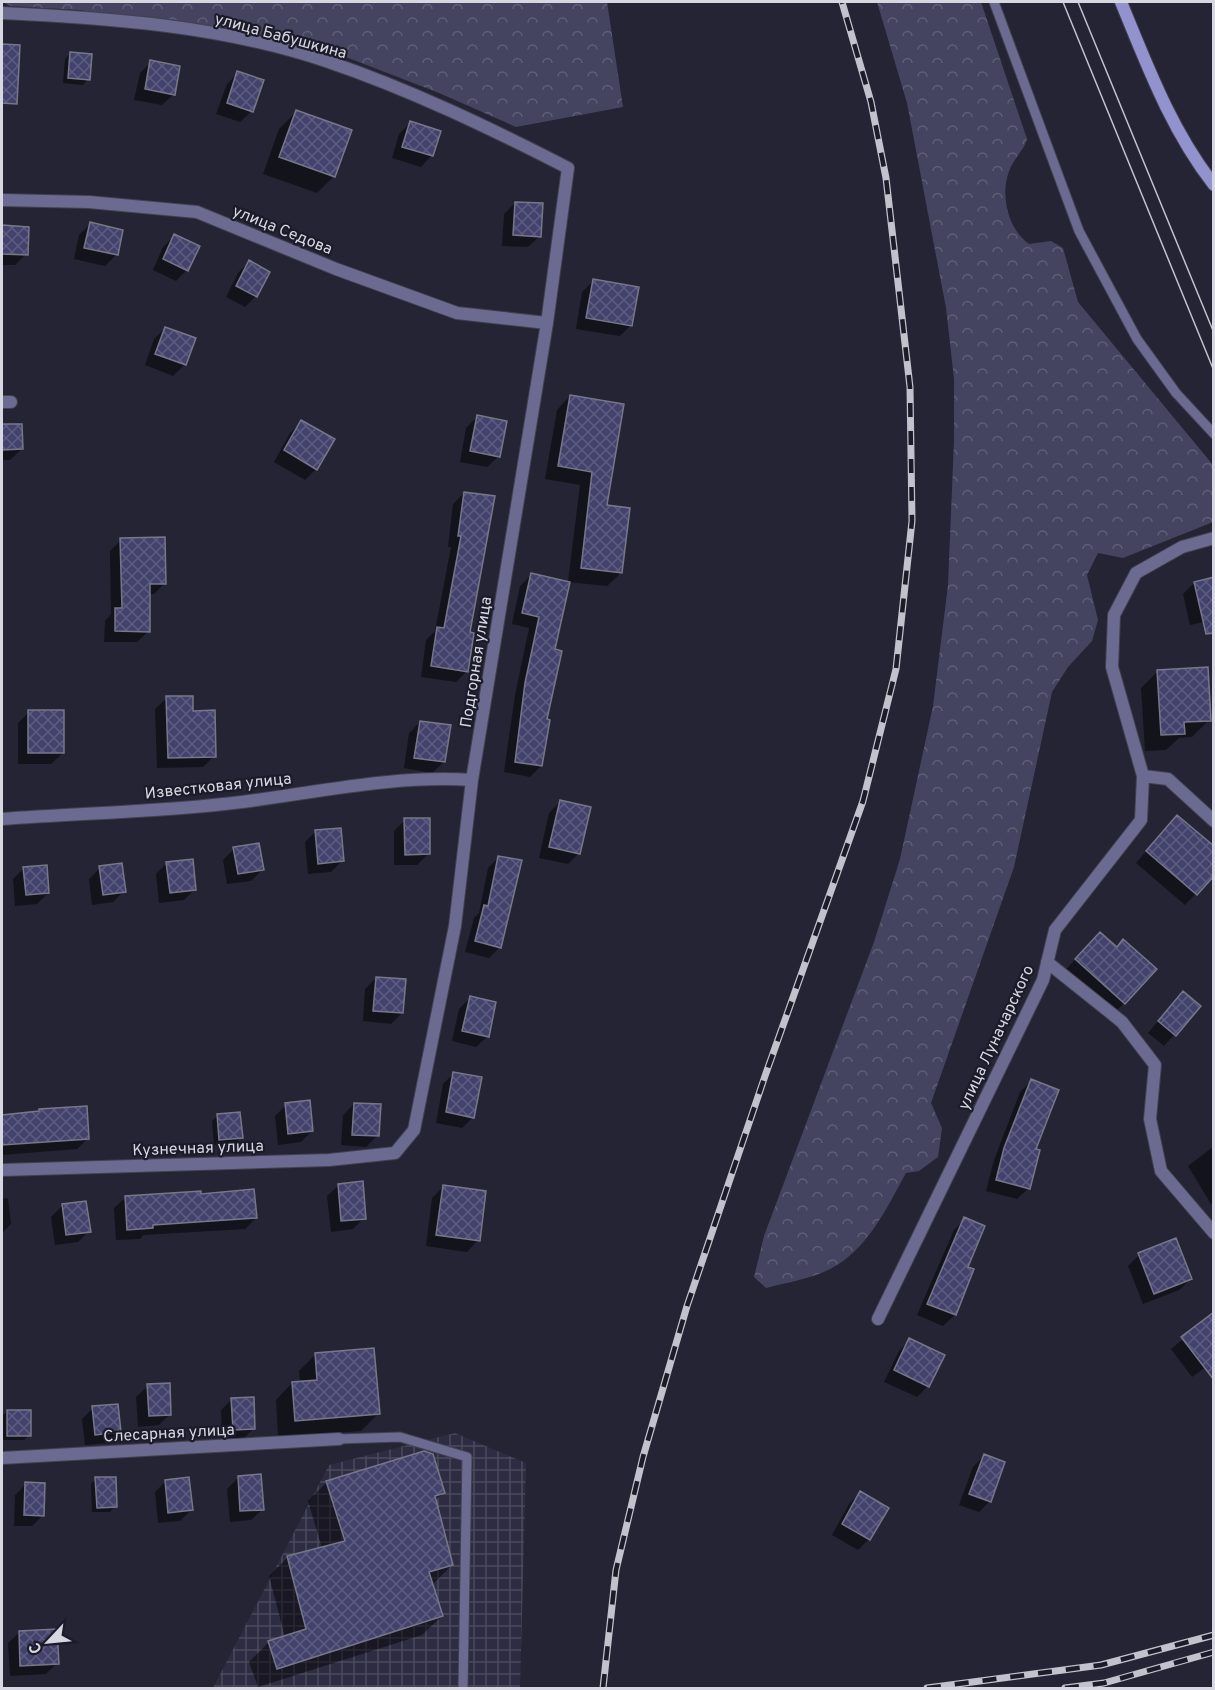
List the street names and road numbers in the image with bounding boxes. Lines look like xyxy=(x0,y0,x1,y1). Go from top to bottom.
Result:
street label: улица Бабушкина xyxy=(212,10,349,64)
street label: улица Седова xyxy=(229,202,335,260)
street label: Подгорная улица xyxy=(457,595,497,729)
street label: Известковая улица xyxy=(144,769,293,805)
street label: улица Луначарского xyxy=(954,962,1039,1113)
street label: Кузнечная улица xyxy=(132,1137,264,1161)
street label: Слесарная улица xyxy=(103,1421,235,1447)

